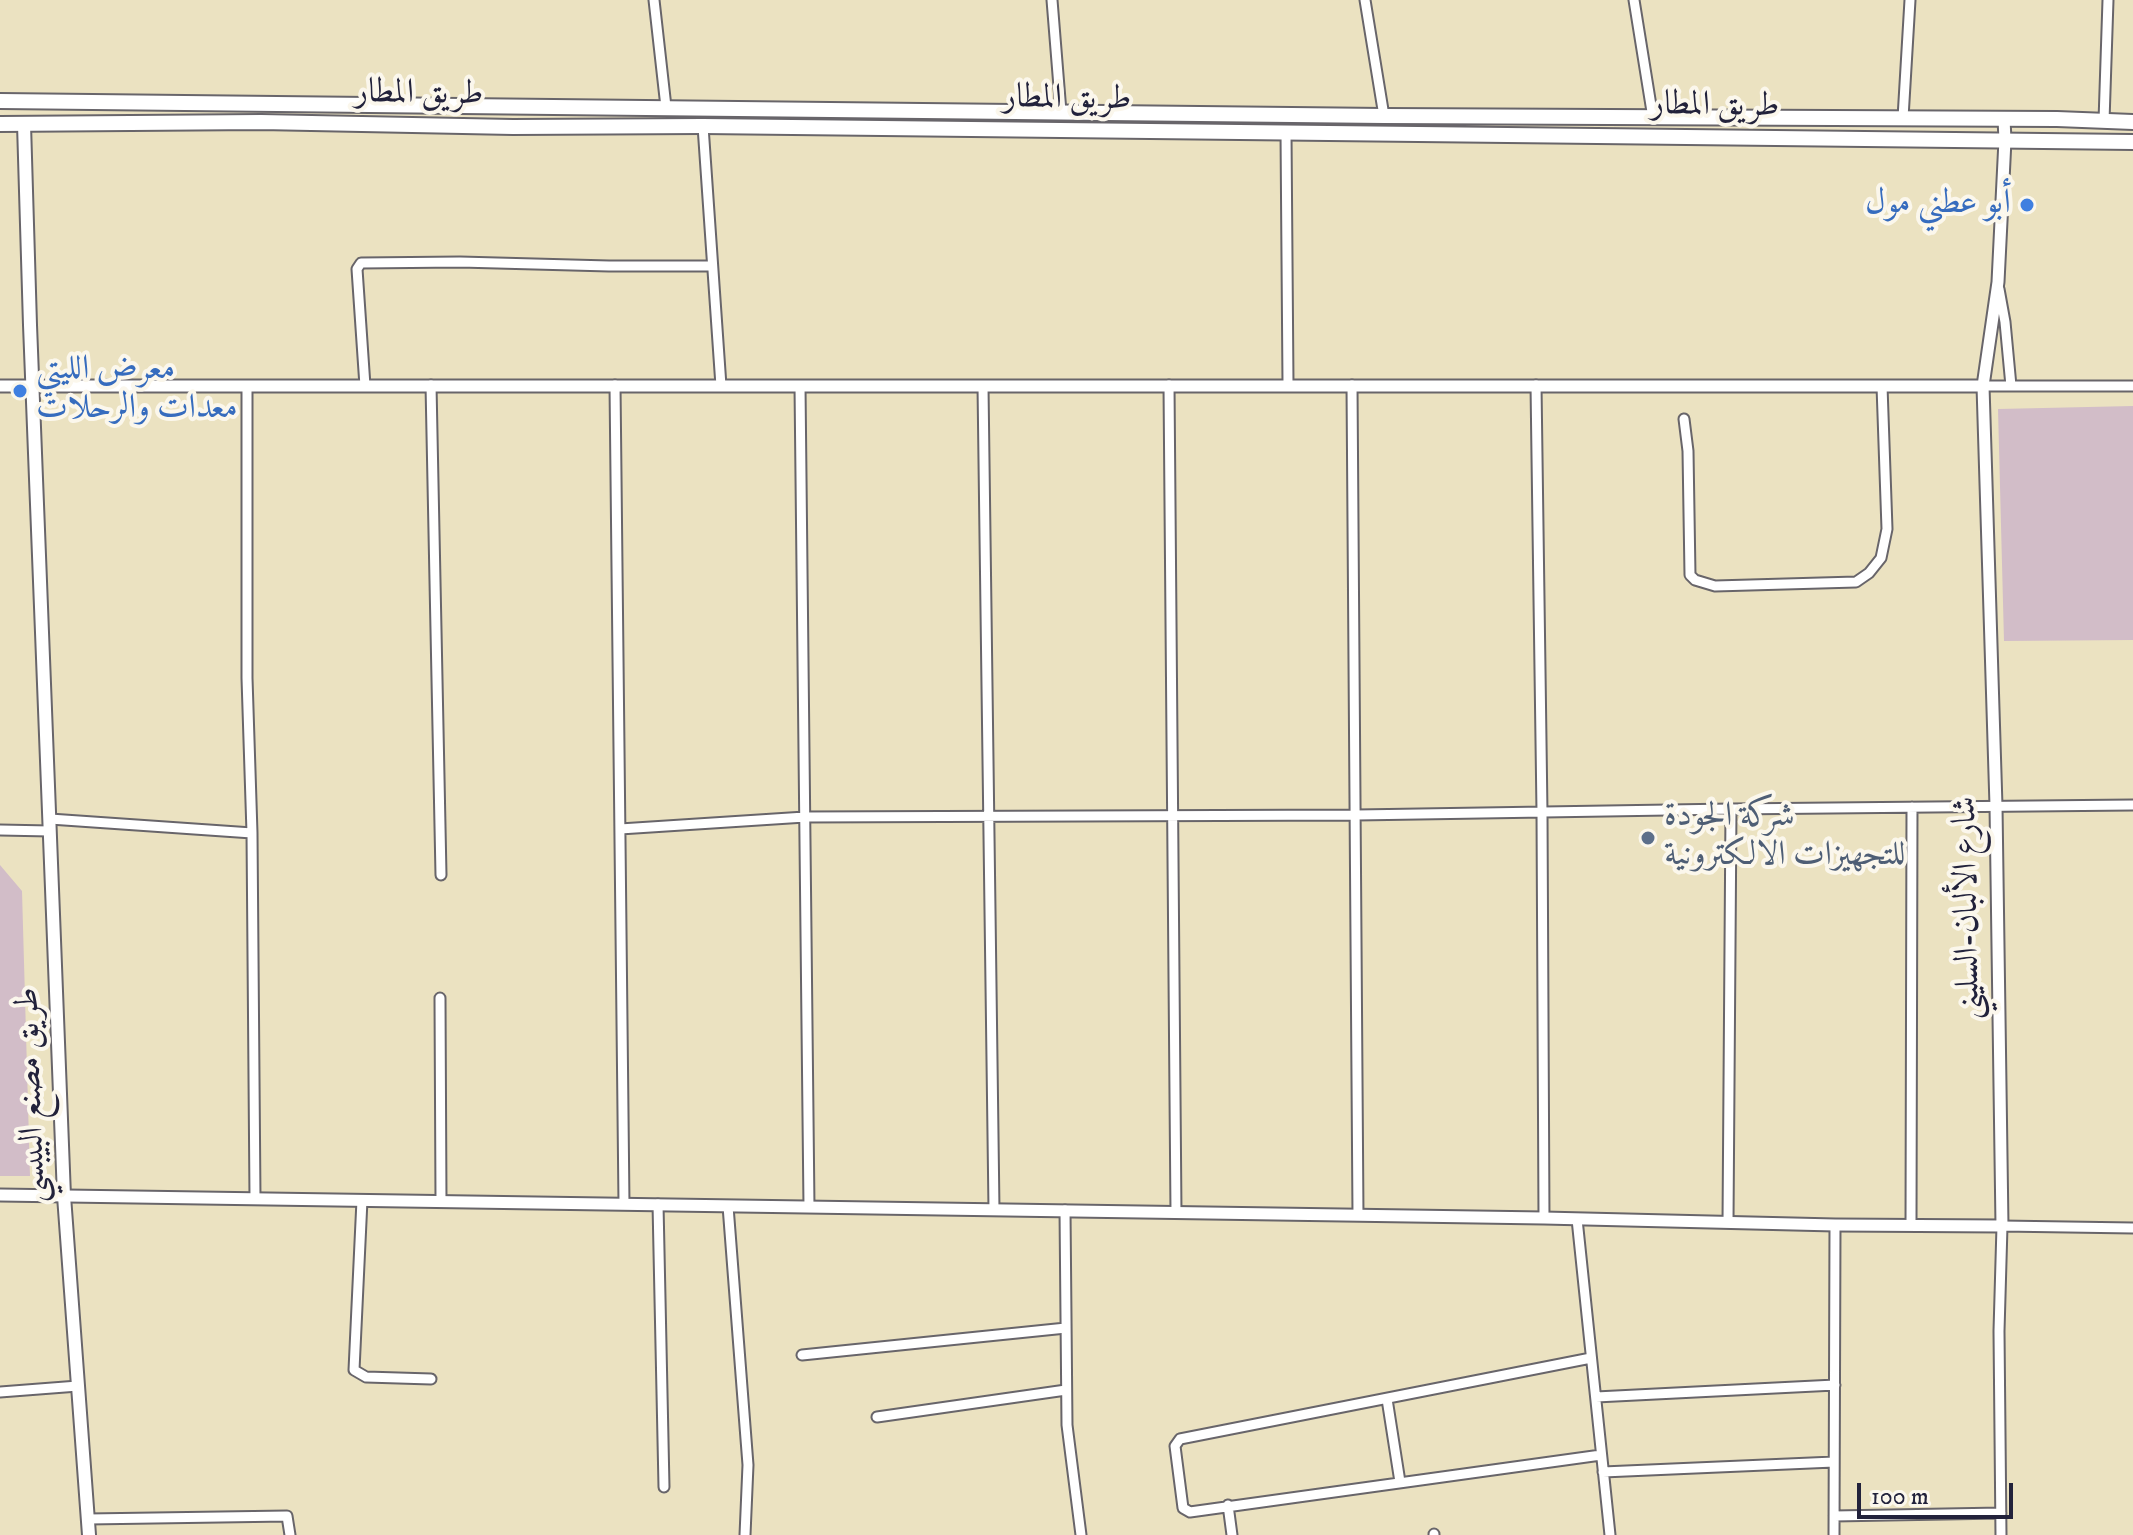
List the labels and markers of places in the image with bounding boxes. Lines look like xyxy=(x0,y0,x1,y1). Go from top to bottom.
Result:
place label: أبو عطني مول xyxy=(1865,185,2011,225)
marker: أبو عطني مول xyxy=(2018,196,2036,214)
place label: معرض الليتي معدات والرحلات xyxy=(36,351,238,430)
marker: معرض الليتي معدات والرحلات xyxy=(11,382,29,400)
place label: شركة الجودة للتجهيزات الالكترونية xyxy=(1664,798,1906,878)
marker: شركة الجودة للتجهيزات الالكترونية xyxy=(1639,829,1657,847)

